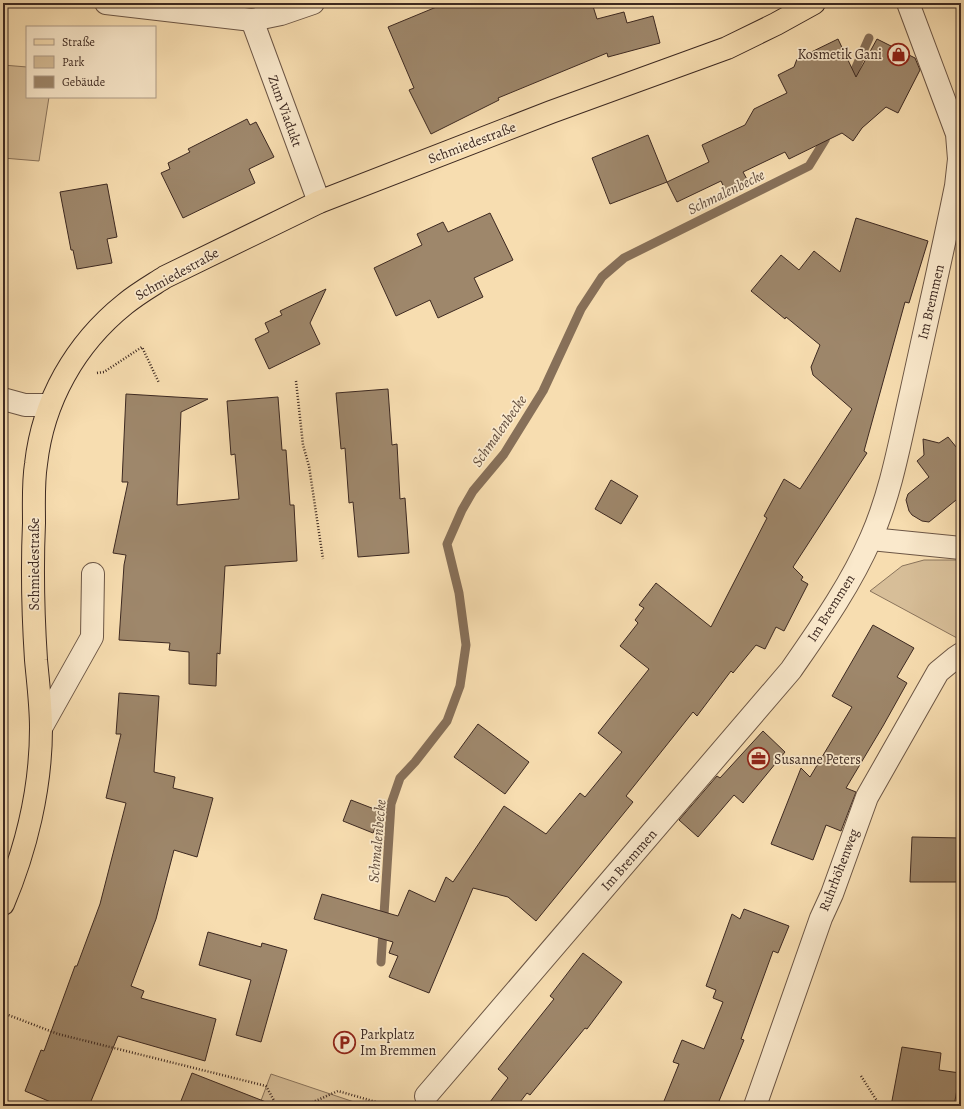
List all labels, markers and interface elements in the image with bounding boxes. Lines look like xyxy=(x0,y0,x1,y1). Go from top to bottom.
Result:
legend xyxy=(26,26,156,98)
text: Straße xyxy=(62,34,95,50)
shop icon: Kosmetik Gani xyxy=(885,41,911,67)
place label: Kosmetik Gani xyxy=(797,45,882,64)
text: Park xyxy=(62,54,85,70)
street label: Zum Viadukt xyxy=(263,73,307,150)
text: Gebäude xyxy=(62,74,105,90)
street label: Schmiedestraße xyxy=(425,118,519,168)
water label: Schmalenbecke xyxy=(684,164,768,219)
street label: Schmiedestraße xyxy=(132,243,222,305)
street label: Im Bremmen xyxy=(913,262,949,341)
water label: Schmalenbecke xyxy=(467,391,531,471)
street label: Schmiedestraße xyxy=(25,518,44,610)
street label: Im Bremmen xyxy=(803,570,859,645)
office icon: Susanne Peters xyxy=(746,746,772,772)
place label: Susanne Peters xyxy=(774,750,861,769)
water label: Schmalenbecke xyxy=(363,798,391,883)
street label: Im Bremmen xyxy=(597,825,661,895)
street label: Ruhrhöhenweg xyxy=(815,826,863,914)
place label: Parkplatz Im Bremmen xyxy=(360,1025,437,1060)
parking icon: Parkplatz Im Bremmen xyxy=(332,1029,358,1055)

